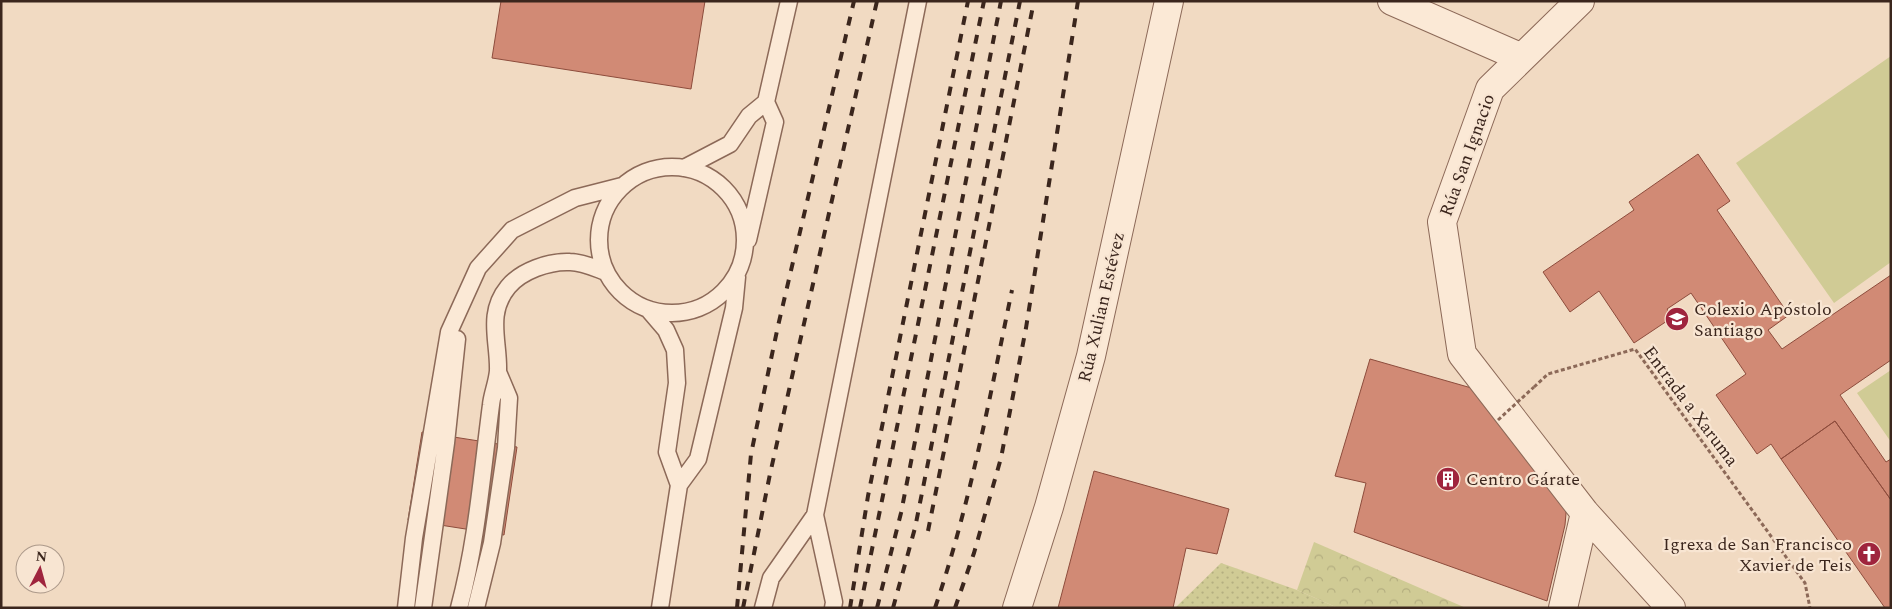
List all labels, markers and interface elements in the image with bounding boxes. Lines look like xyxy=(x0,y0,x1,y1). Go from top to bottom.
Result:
street label: Rúa San Ignacio xyxy=(1433,90,1502,220)
street label: Rúa Xulian Estévez xyxy=(1071,229,1132,385)
place label: Colexio Apóstolo Santiago xyxy=(1694,296,1832,344)
school or university icon: Colexio Apóstolo Santiago xyxy=(1664,306,1690,332)
street label: Entrada a Xaruma xyxy=(1636,340,1745,472)
building icon: Centro Gárate xyxy=(1435,466,1461,492)
place label: Centro Gárate xyxy=(1466,466,1580,493)
place label: Igrexa de San Francisco Xavier de Teis xyxy=(1663,531,1852,579)
church icon: Igrexa de San Francisco Xavier de Teis xyxy=(1856,541,1882,567)
north arrow xyxy=(15,544,65,594)
text: N xyxy=(35,546,48,568)

